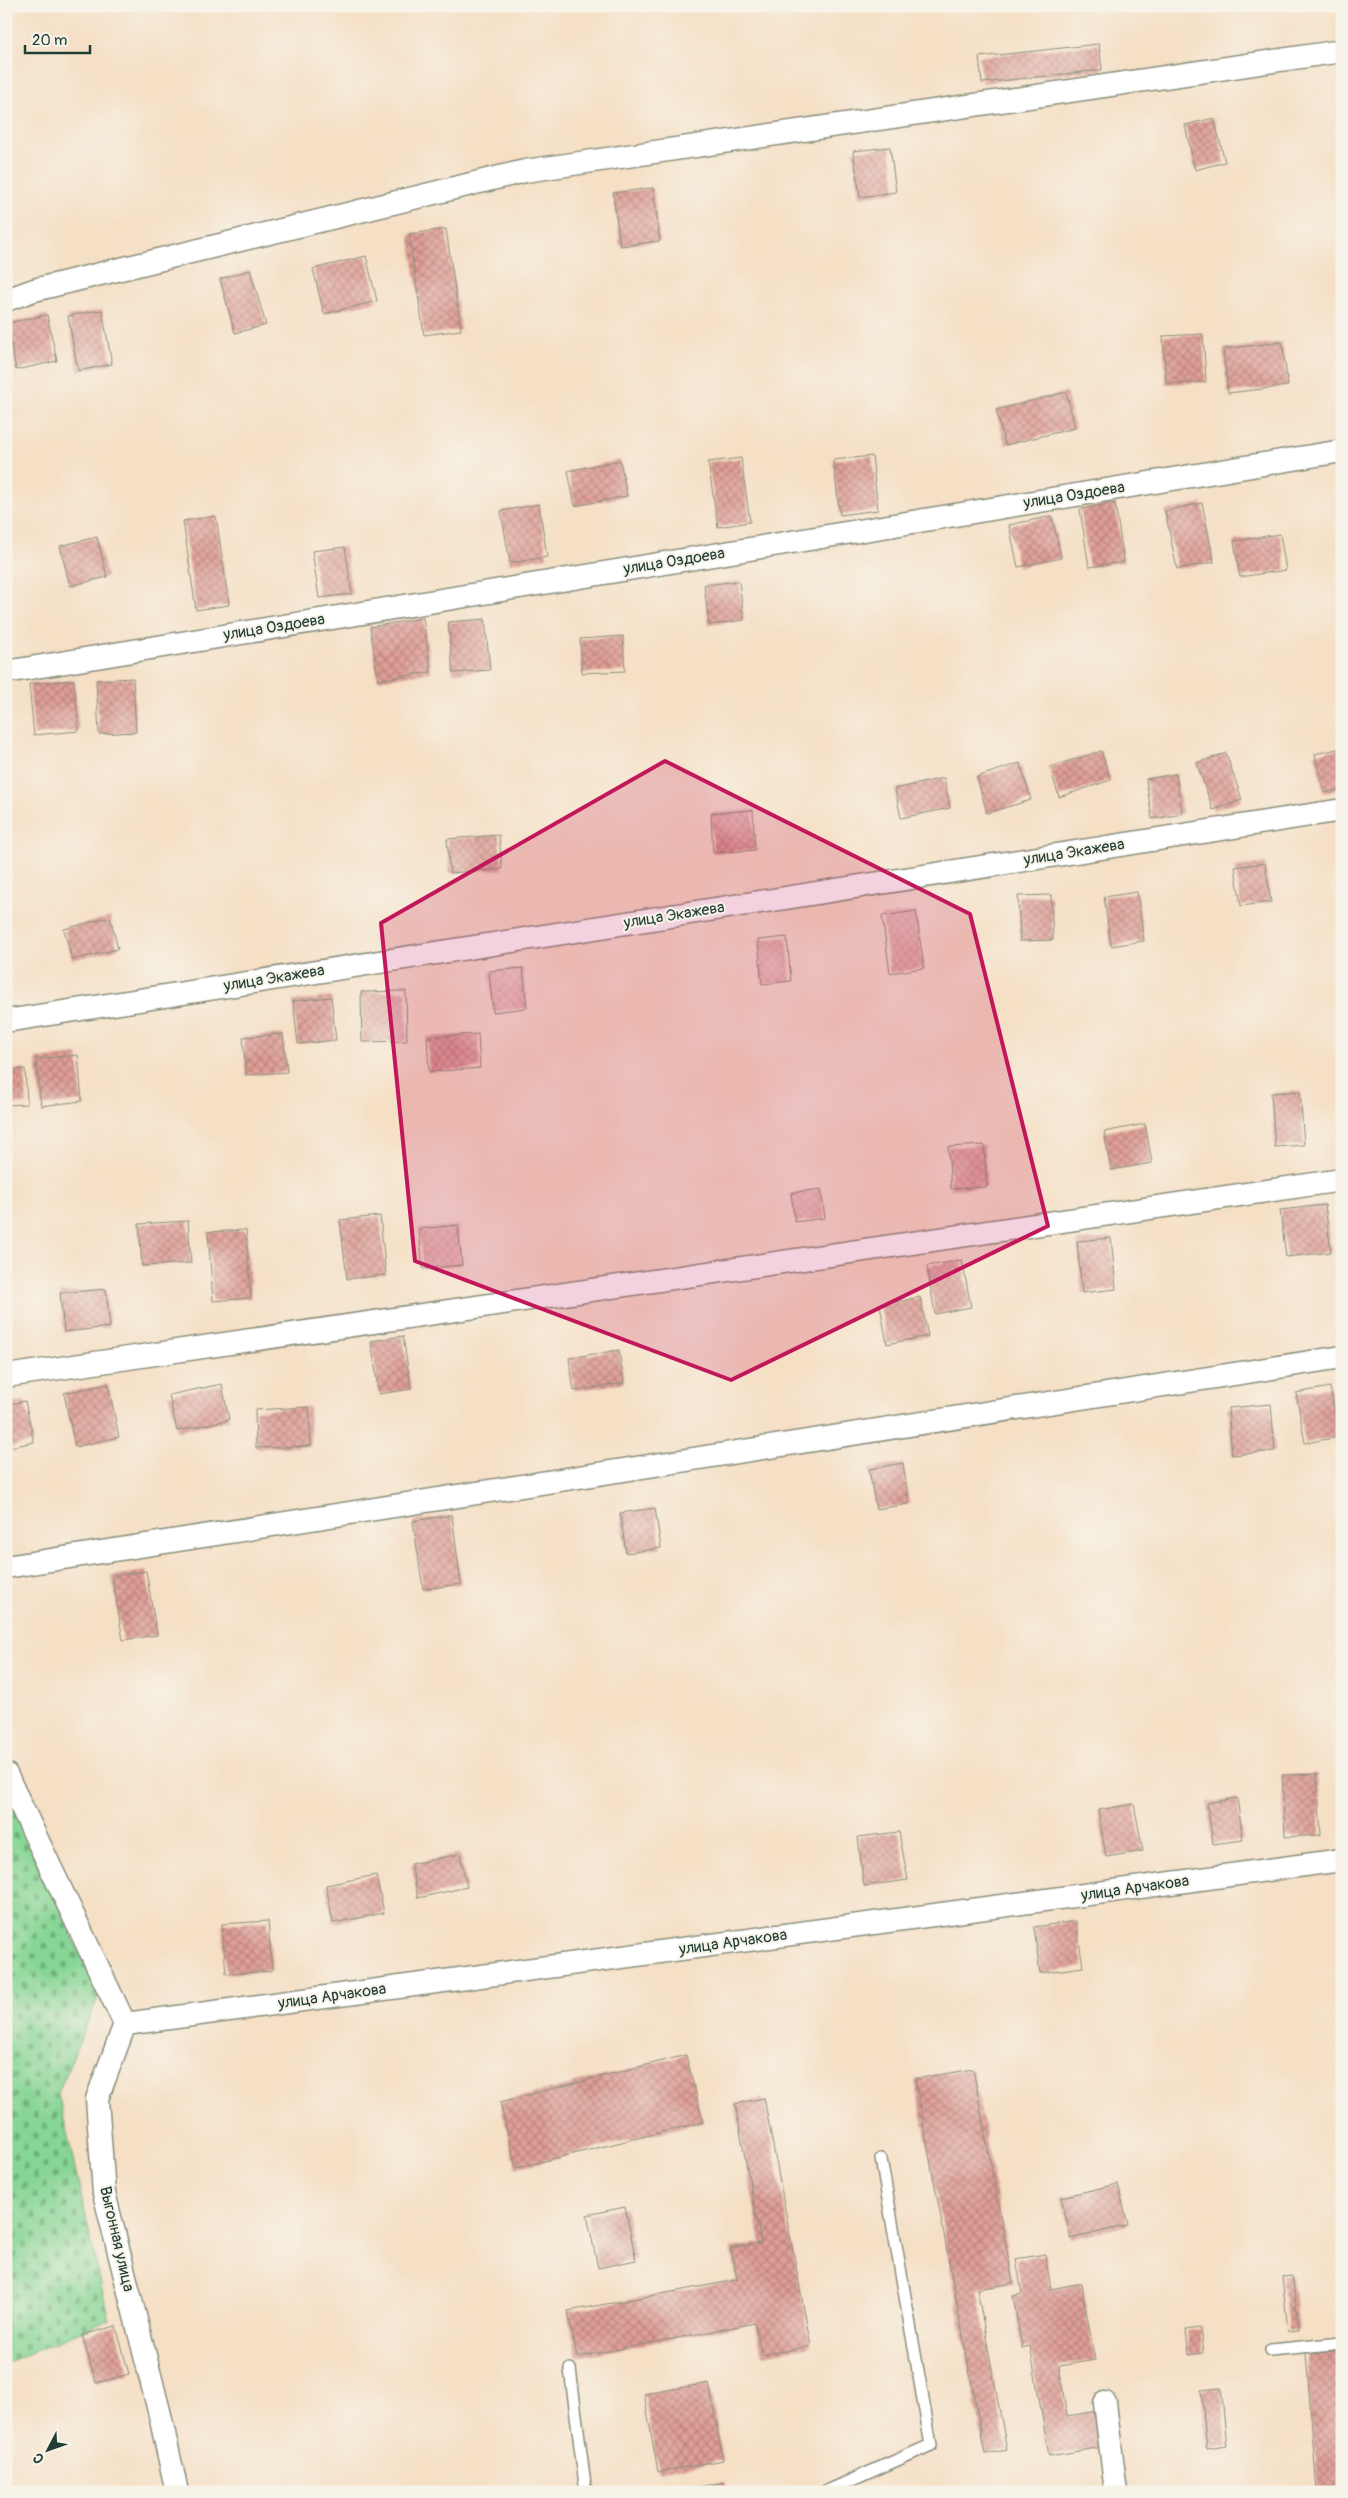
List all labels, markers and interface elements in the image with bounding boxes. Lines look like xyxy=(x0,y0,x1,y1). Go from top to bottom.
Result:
scale bar xyxy=(25,22,90,54)
text: 20 m xyxy=(32,31,67,50)
street label: улица Оздоева xyxy=(1021,477,1126,513)
street label: улица Оздоева xyxy=(621,543,726,579)
street label: улица Оздоева xyxy=(221,609,326,645)
street label: улица Экажева xyxy=(1021,834,1126,870)
street label: улица Экажева xyxy=(621,897,726,933)
street label: улица Экажева xyxy=(221,960,326,996)
street label: улица Арчакова xyxy=(1079,1871,1190,1906)
street label: улица Арчакова xyxy=(677,1925,788,1960)
street label: улица Арчакова xyxy=(276,1979,387,2014)
street label: Выгонная улица xyxy=(95,2184,139,2294)
north arrow xyxy=(22,2426,72,2476)
text: С xyxy=(29,2449,48,2467)

